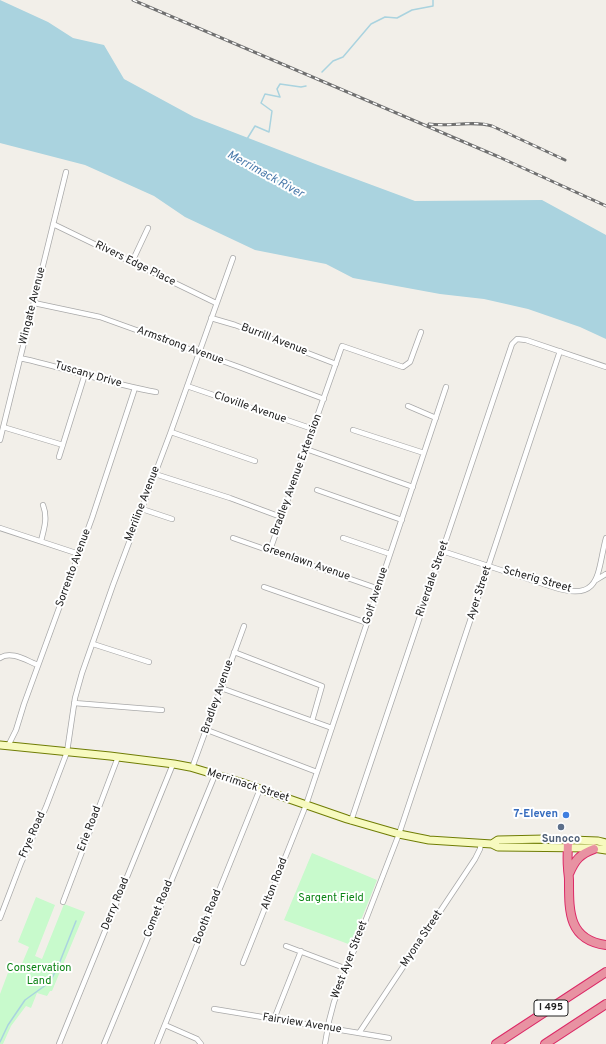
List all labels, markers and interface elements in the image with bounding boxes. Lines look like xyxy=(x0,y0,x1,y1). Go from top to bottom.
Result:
water label: Merrimack River xyxy=(224,148,306,202)
street label: Rivers Edge Place xyxy=(93,239,177,289)
street label: Wingate Avenue xyxy=(17,266,49,346)
street label: Burrill Avenue xyxy=(239,321,309,359)
street label: Armstrong Avenue xyxy=(135,324,225,368)
street label: Tuscany Drive xyxy=(53,359,123,391)
street label: Cloville Avenue xyxy=(212,389,288,427)
street label: Bradley Avenue Extension xyxy=(269,412,325,538)
street label: Meriline Avenue xyxy=(123,465,163,543)
street label: Sorrento Avenue xyxy=(54,527,94,609)
street label: Riverdale Street xyxy=(414,539,452,619)
street label: Greenlawn Avenue xyxy=(260,542,352,584)
street label: Ayer Street xyxy=(465,564,495,622)
street label: Scherig Street xyxy=(501,564,573,596)
street label: Golf Avenue xyxy=(361,566,391,626)
street label: Bradley Avenue xyxy=(199,658,237,736)
street label: Merrimack Street xyxy=(205,766,291,806)
street label: Erie Road xyxy=(75,804,105,854)
place label: 7-Eleven xyxy=(514,808,558,822)
street label: Frye Road xyxy=(17,810,49,860)
marker: 7-Eleven xyxy=(561,810,571,820)
marker: Sunoco xyxy=(556,822,566,832)
place label: Sunoco xyxy=(542,833,580,847)
street label: Alton Road xyxy=(259,856,291,912)
street label: Derry Road xyxy=(99,876,133,932)
street label: Comet Road xyxy=(142,878,176,940)
street label: Booth Road xyxy=(191,888,225,946)
park label: Sargent Field xyxy=(298,892,364,906)
street label: Myona Street xyxy=(398,908,446,970)
street label: West Ayer Street xyxy=(329,919,371,1001)
park label: Conservation Land xyxy=(7,962,71,988)
road number: I 495 xyxy=(534,1000,568,1016)
street label: Fairview Avenue xyxy=(262,1011,342,1037)

